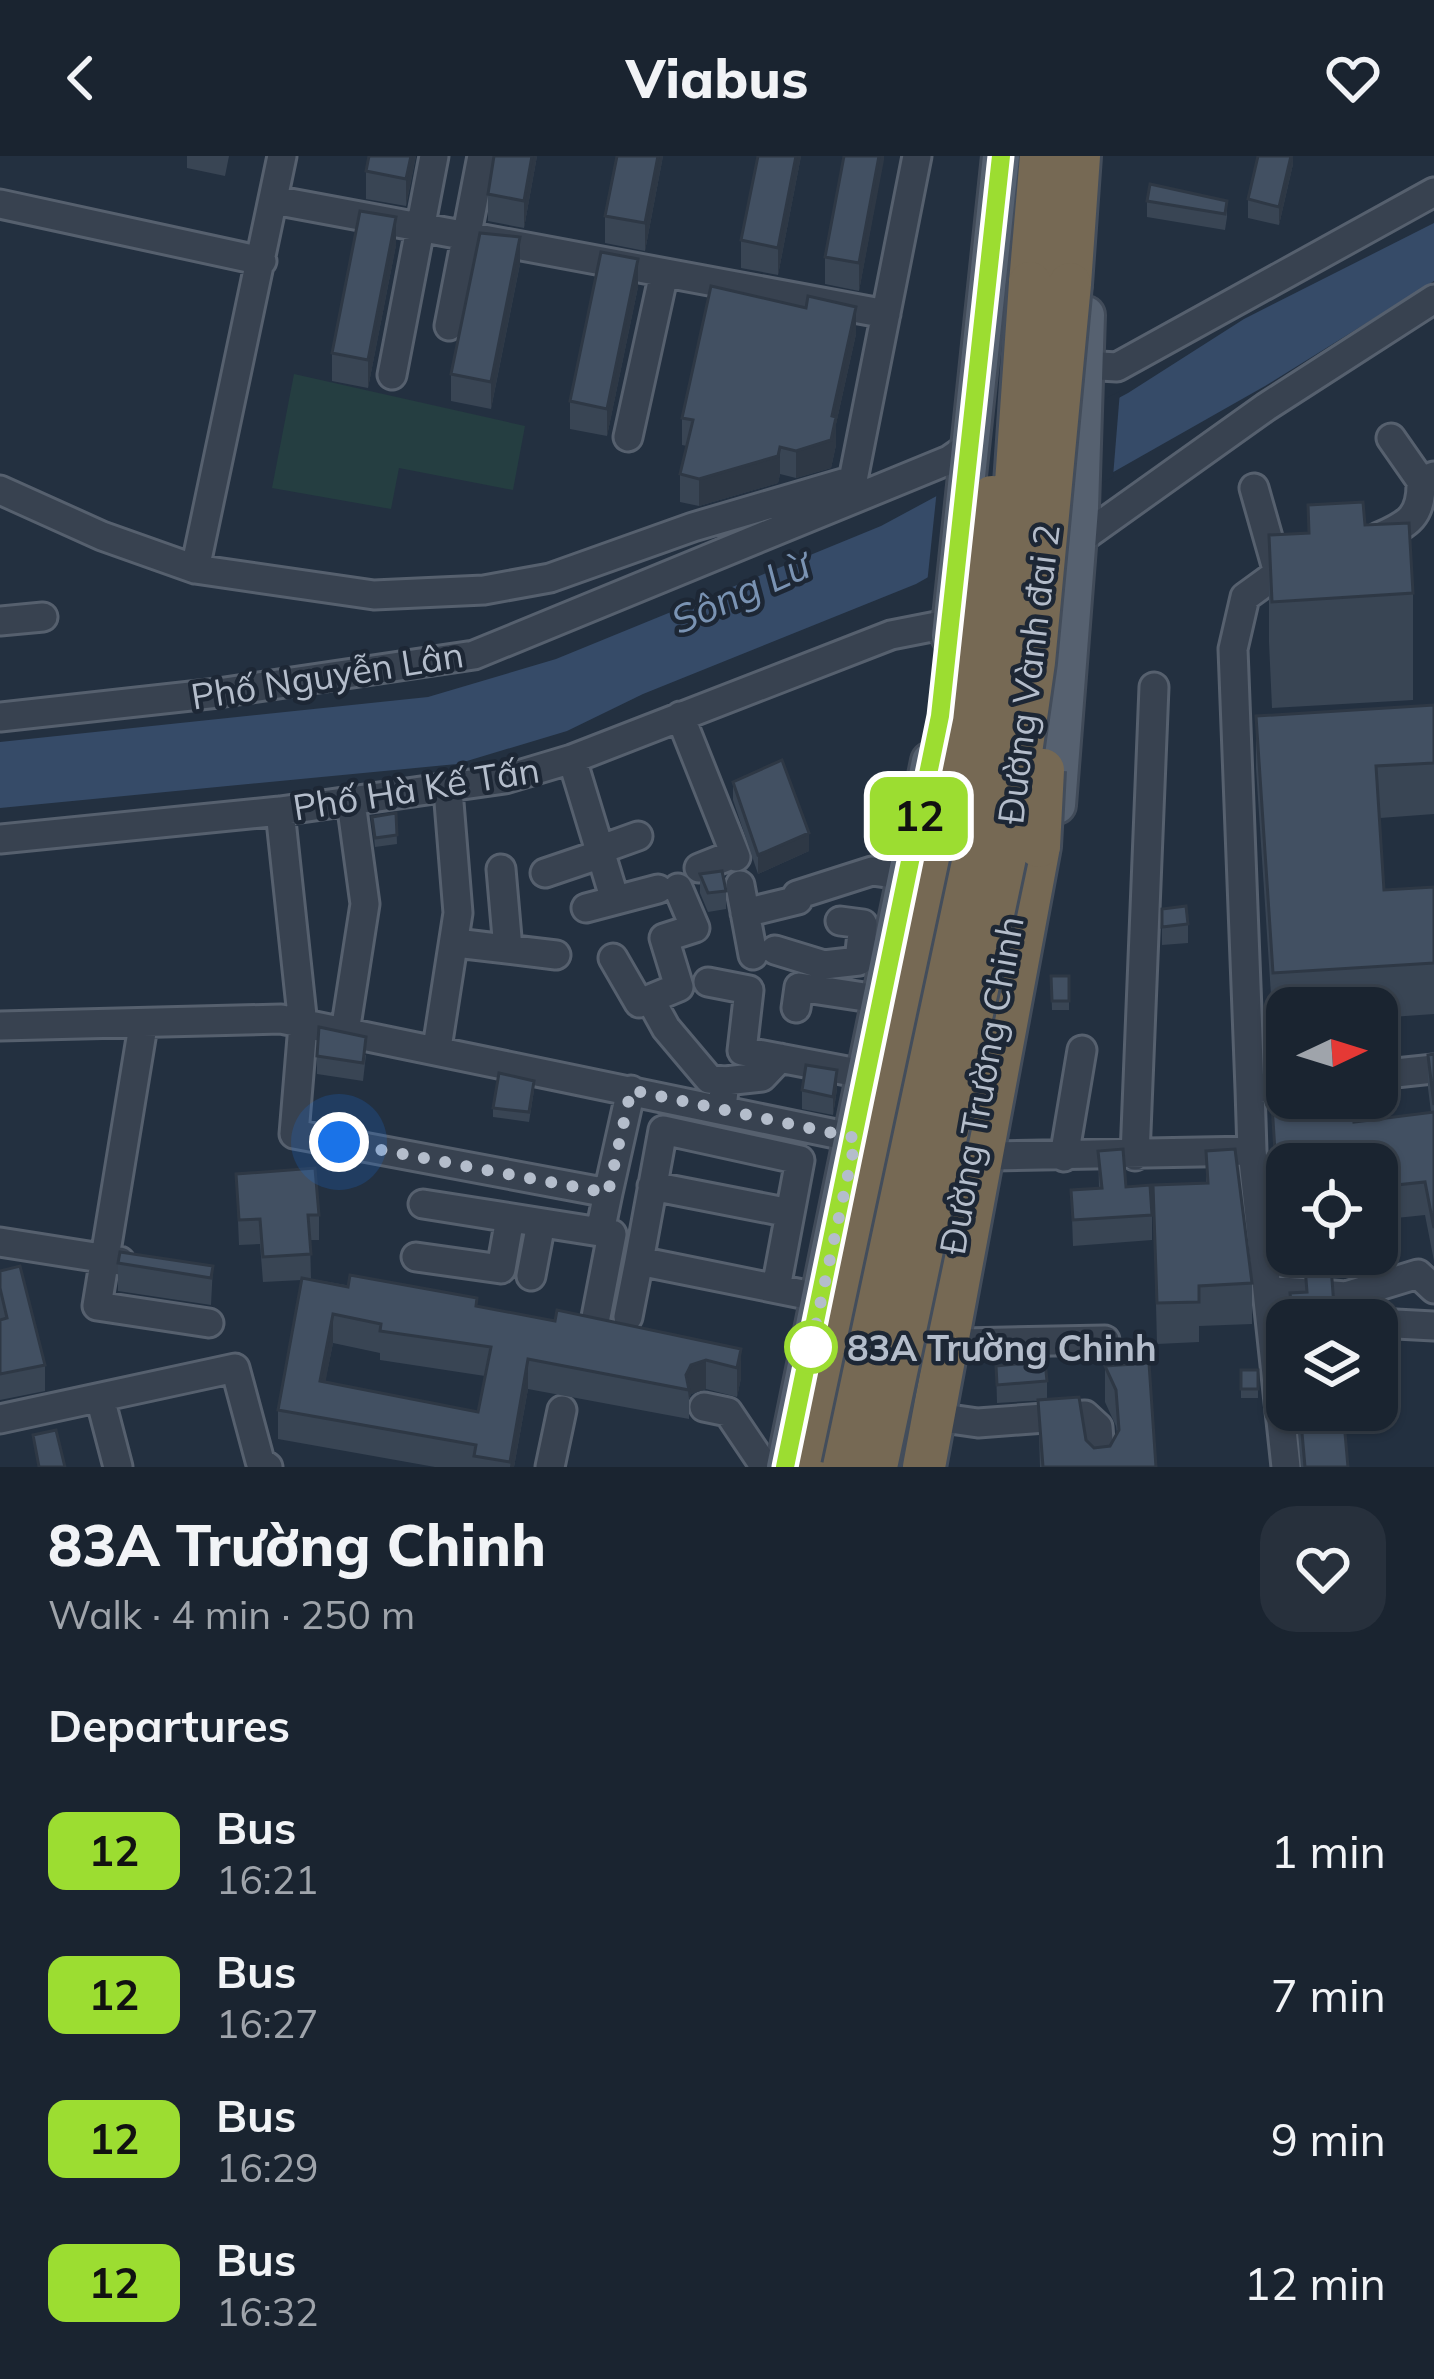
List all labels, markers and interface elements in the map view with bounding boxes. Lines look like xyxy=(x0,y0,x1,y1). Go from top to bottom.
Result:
text: Viabus xyxy=(626,44,808,112)
icon: back xyxy=(48,45,114,111)
icon: heart xyxy=(1320,45,1386,111)
street label: Đường Vành đai 2 xyxy=(987,522,1069,826)
water label: Sông Lừ xyxy=(663,538,821,644)
street label: Phố Nguyễn Lân xyxy=(188,631,466,719)
street label: Phố Hà Kế Tấn xyxy=(290,746,542,830)
line badge: 12 xyxy=(865,777,973,855)
text: 12 xyxy=(894,789,944,842)
street label: Đường Trường Chinh xyxy=(929,912,1033,1258)
north arrow xyxy=(1266,987,1398,1119)
map controls xyxy=(1266,987,1398,1431)
your location xyxy=(309,1112,369,1172)
button: locate xyxy=(1266,1143,1398,1275)
button: layers xyxy=(1266,1299,1398,1431)
marker: 83A Trường Chinh xyxy=(786,1322,836,1372)
place label: 83A Trường Chinh xyxy=(847,1325,1157,1370)
button: heart xyxy=(1260,1506,1386,1632)
text: 83A Trường Chinh xyxy=(48,1509,546,1580)
text: Walk · 4 min · 250 m xyxy=(48,1590,415,1639)
text: Departures xyxy=(48,1697,290,1753)
text: Bus xyxy=(216,1799,296,1855)
text: 1 min xyxy=(1271,1823,1386,1879)
text: 12 xyxy=(89,1824,139,1877)
text: 16:21 xyxy=(216,1855,319,1904)
text: Bus xyxy=(216,1943,296,1999)
text: 7 min xyxy=(1271,1967,1386,2023)
text: 12 xyxy=(89,1968,139,2021)
text: 16:27 xyxy=(216,1999,319,2048)
text: Bus xyxy=(216,2087,296,2143)
text: 9 min xyxy=(1271,2111,1386,2167)
text: 12 xyxy=(89,2112,139,2165)
text: 16:29 xyxy=(216,2143,319,2192)
text: Bus xyxy=(216,2231,296,2287)
text: 12 min xyxy=(1244,2255,1386,2311)
text: 12 xyxy=(89,2256,139,2309)
text: 16:32 xyxy=(216,2287,319,2336)

